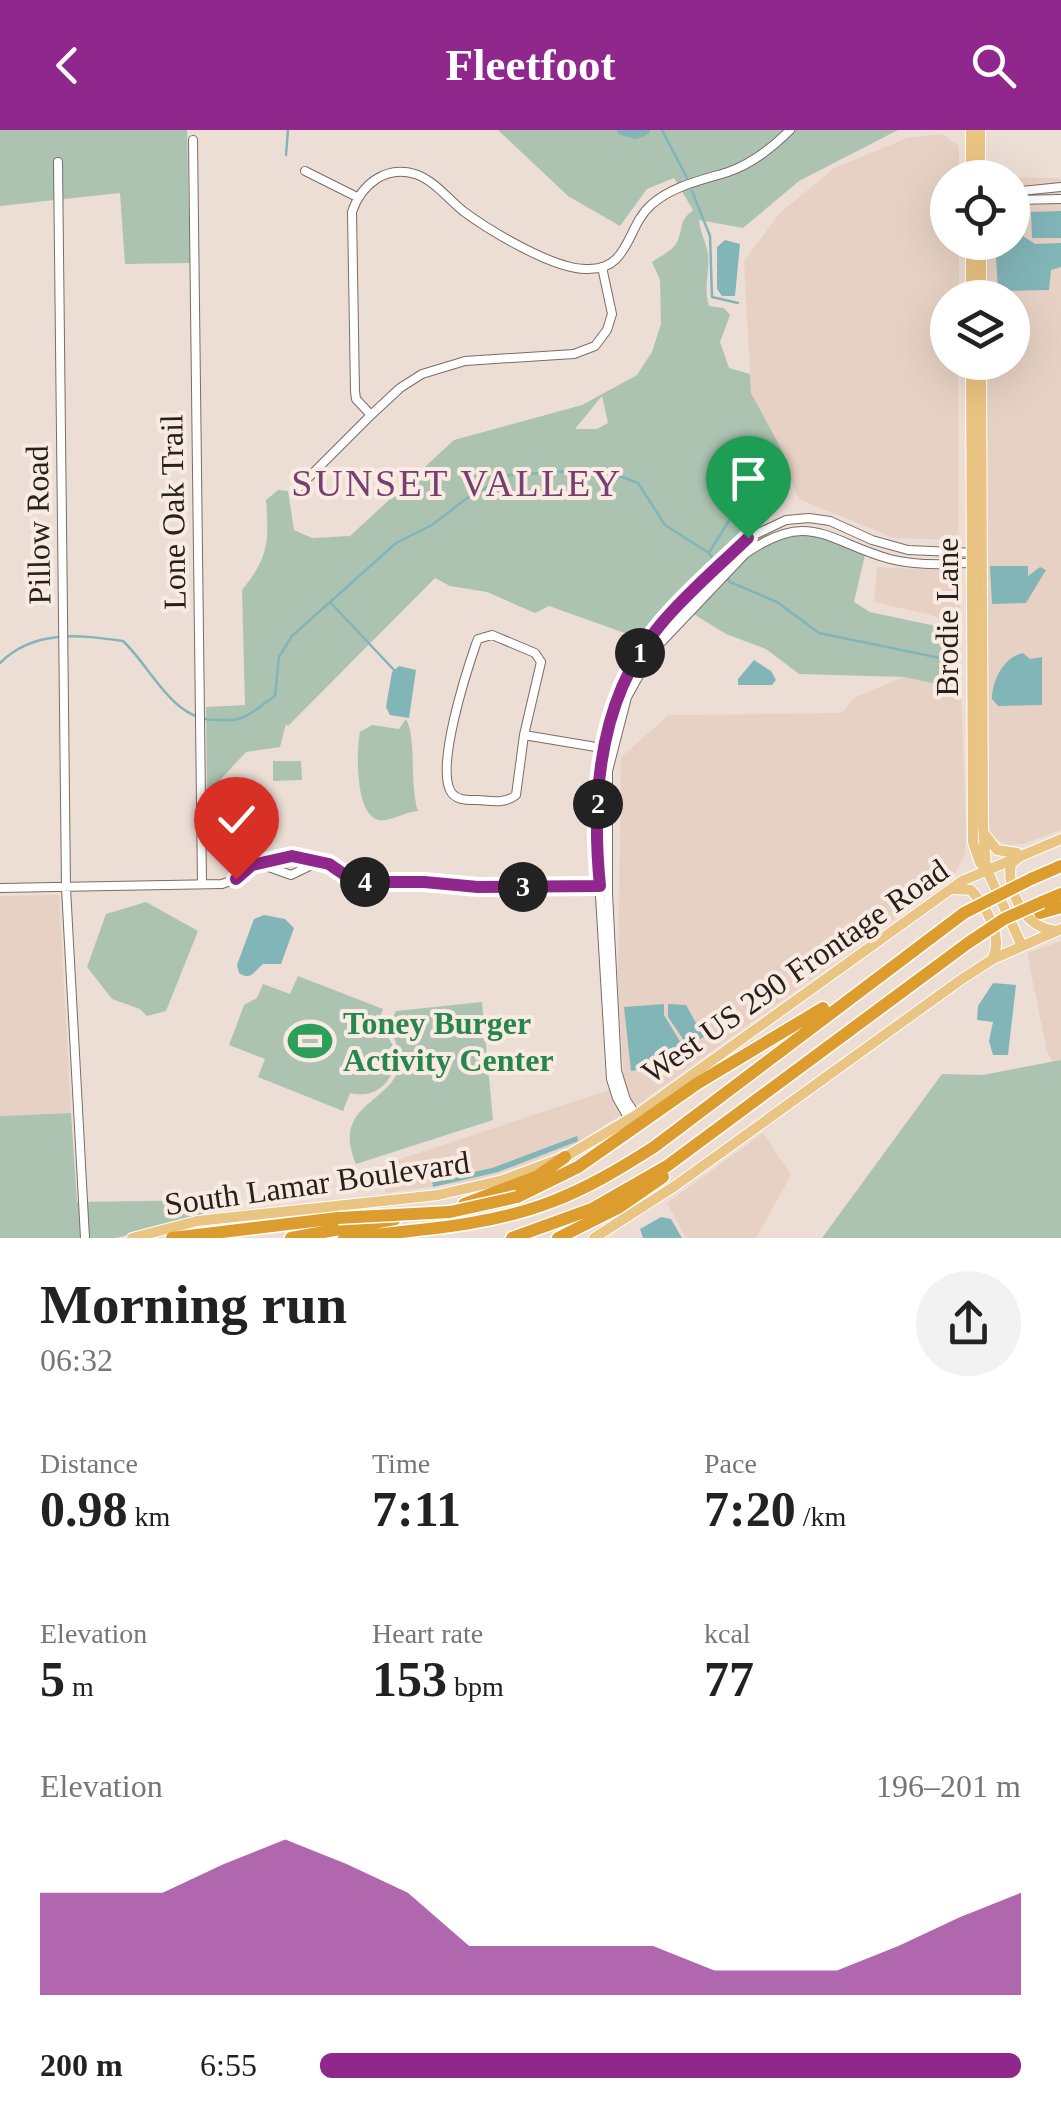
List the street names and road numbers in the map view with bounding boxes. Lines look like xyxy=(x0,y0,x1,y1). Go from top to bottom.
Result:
street label: Lone Oak Trail xyxy=(153,414,193,610)
street label: Pillow Road xyxy=(19,445,57,605)
street label: Brodie Lane xyxy=(929,537,965,697)
street label: West US 290 Frontage Road xyxy=(635,851,955,1091)
street label: South Lamar Boulevard xyxy=(162,1144,472,1222)

